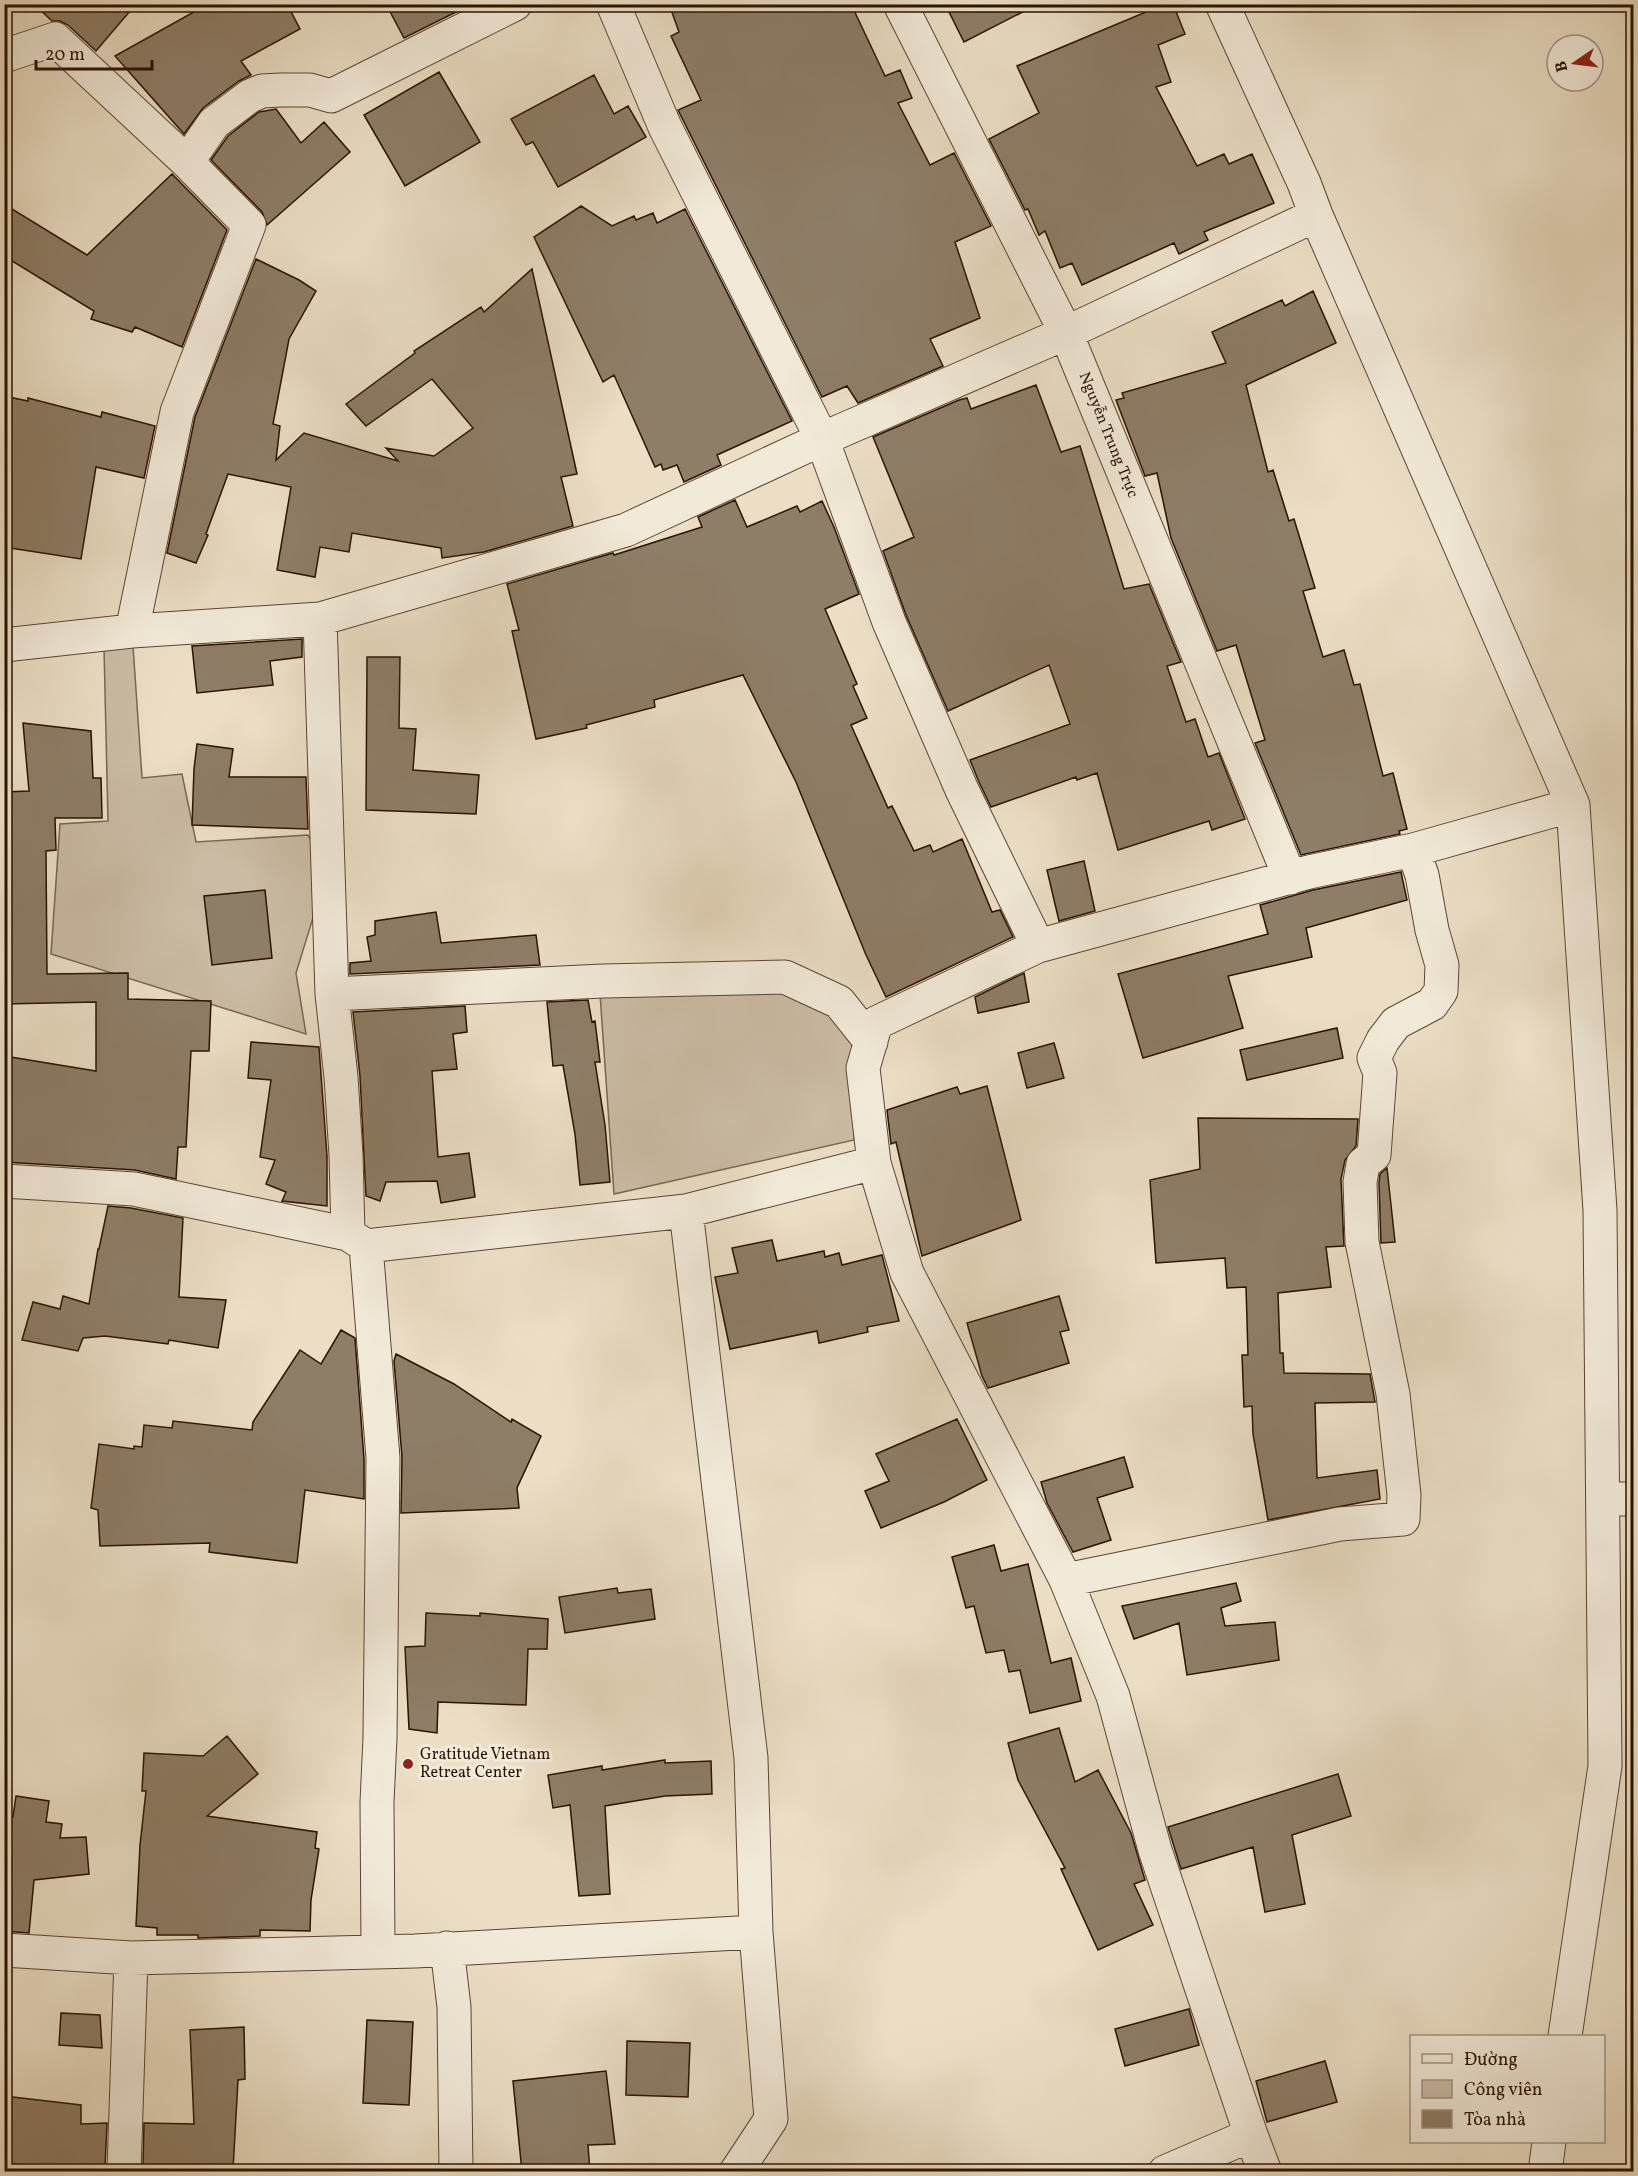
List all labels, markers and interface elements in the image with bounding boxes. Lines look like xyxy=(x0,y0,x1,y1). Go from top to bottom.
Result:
scale bar xyxy=(36,33,152,71)
north arrow xyxy=(1545,33,1605,93)
text: 20 m xyxy=(45,43,85,68)
text: B xyxy=(1550,58,1574,74)
street label: Nguyễn Trung Trực xyxy=(1073,369,1143,501)
place label: Gratitude Vietnam Retreat Center xyxy=(420,1744,550,1784)
marker: Gratitude Vietnam Retreat Center xyxy=(401,1757,415,1771)
legend xyxy=(1410,2035,1605,2143)
text: Đường xyxy=(1464,2048,1518,2073)
text: Công viên xyxy=(1464,2078,1543,2103)
text: Tòa nhà xyxy=(1464,2108,1526,2133)

